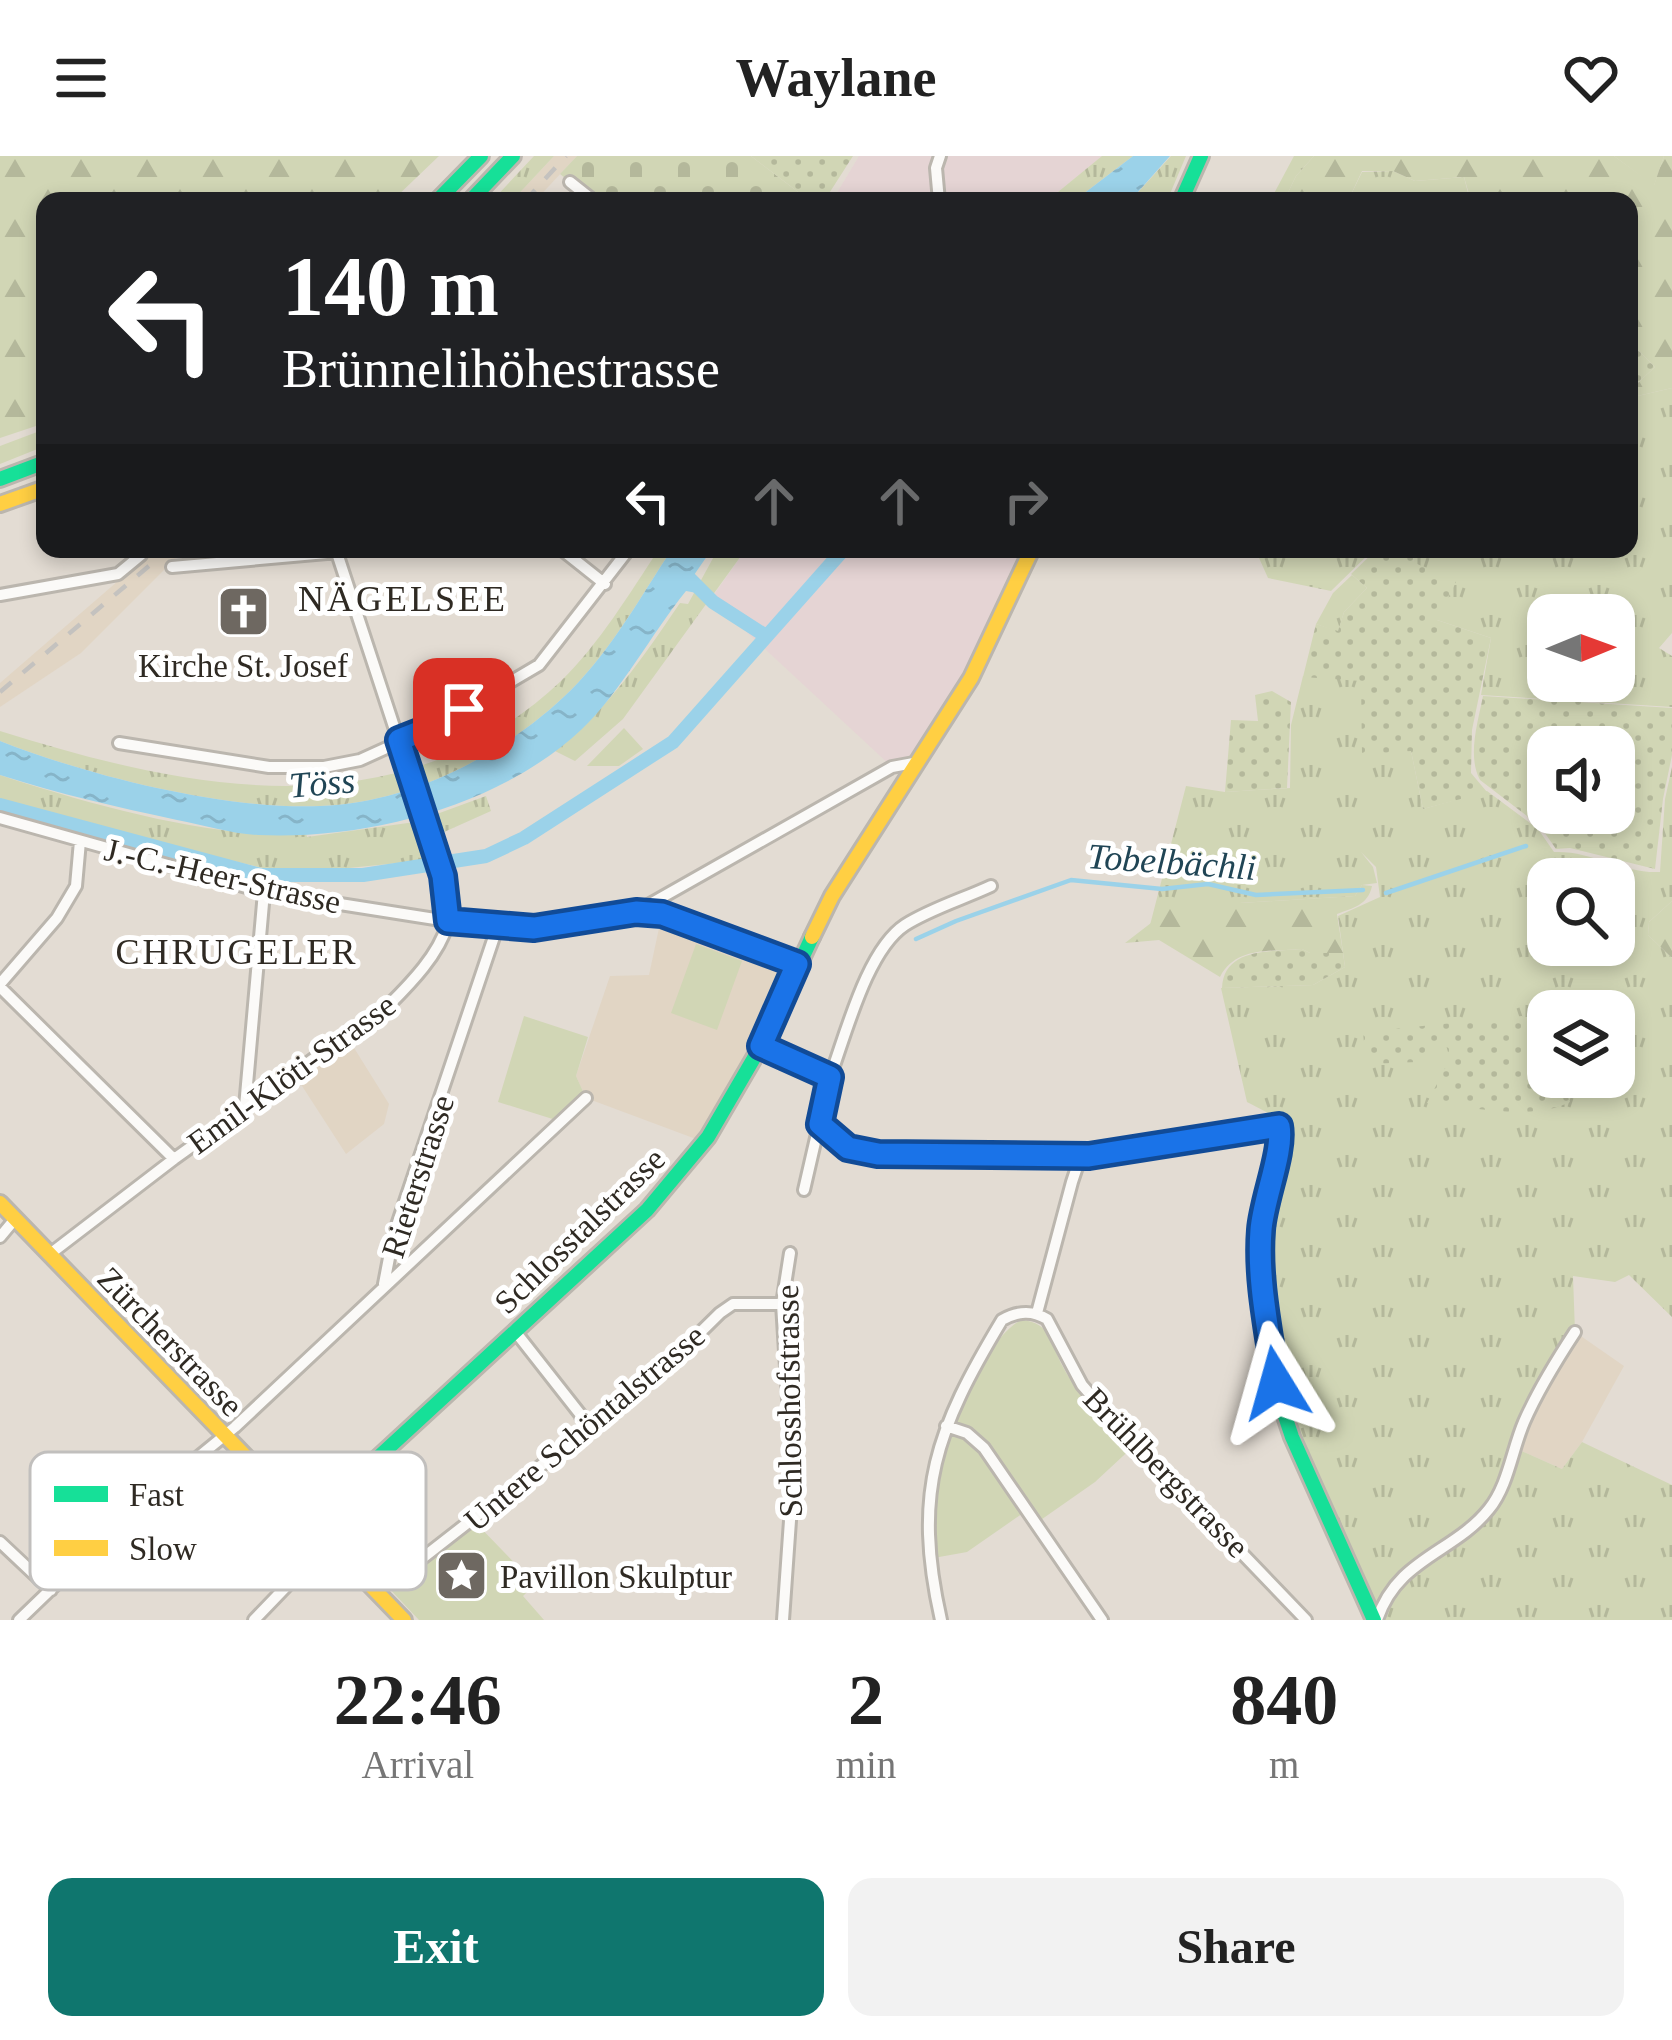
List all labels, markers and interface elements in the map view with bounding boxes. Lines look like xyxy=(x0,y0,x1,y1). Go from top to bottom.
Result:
icon: menu xyxy=(48,45,114,111)
icon: heart xyxy=(1558,45,1624,111)
text: Waylane xyxy=(735,48,937,108)
icon: left xyxy=(84,240,240,396)
text: 140 m xyxy=(282,240,499,333)
text: Brünnelihöhestrasse xyxy=(282,339,720,399)
icon: left xyxy=(615,468,681,534)
icon: ahead xyxy=(741,468,807,534)
icon: ahead xyxy=(867,468,933,534)
icon: right xyxy=(993,468,1059,534)
district label: NÄGELSEE xyxy=(298,579,508,619)
church icon: Kirche St. Josef xyxy=(215,583,271,639)
north arrow xyxy=(1527,594,1635,702)
map controls xyxy=(1527,594,1635,1098)
place label: Kirche St. Josef xyxy=(138,648,348,684)
pin xyxy=(413,658,515,760)
icon: arrive xyxy=(431,676,497,742)
button: sound xyxy=(1527,726,1635,834)
water label: Töss xyxy=(287,760,357,806)
street label: J.-C.-Heer-Strasse xyxy=(101,831,344,921)
water label: Tobelbächli xyxy=(1086,836,1257,888)
button: search xyxy=(1527,858,1635,966)
district label: CHRUGELER xyxy=(116,932,359,972)
street label: Emil-Klöti-Strasse xyxy=(181,987,402,1161)
button: layers xyxy=(1527,990,1635,1098)
street label: Rieterstrasse xyxy=(375,1091,461,1262)
street label: Schlosstalstrasse xyxy=(487,1141,672,1321)
street label: Zürcherstrasse xyxy=(90,1260,250,1423)
street label: Schlosshofstrasse xyxy=(769,1284,809,1518)
street label: Untere Schöntalstrasse xyxy=(458,1317,712,1538)
position arrow xyxy=(1213,1320,1339,1446)
street label: Brühlbergstrasse xyxy=(1077,1381,1256,1565)
legend xyxy=(30,1452,426,1590)
text: Fast xyxy=(129,1477,184,1513)
text: Slow xyxy=(129,1531,197,1567)
place icon: Pavillon Skulptur xyxy=(433,1548,489,1604)
place label: Pavillon Skulptur xyxy=(500,1559,732,1595)
text: 22:46 xyxy=(334,1660,502,1740)
text: 2 xyxy=(848,1660,884,1740)
text: 840 xyxy=(1230,1660,1338,1740)
text: Arrival xyxy=(362,1743,474,1786)
text: min xyxy=(836,1743,896,1786)
text: m xyxy=(1269,1743,1299,1786)
button: Exit xyxy=(48,1878,824,2016)
button: Share xyxy=(848,1878,1624,2016)

